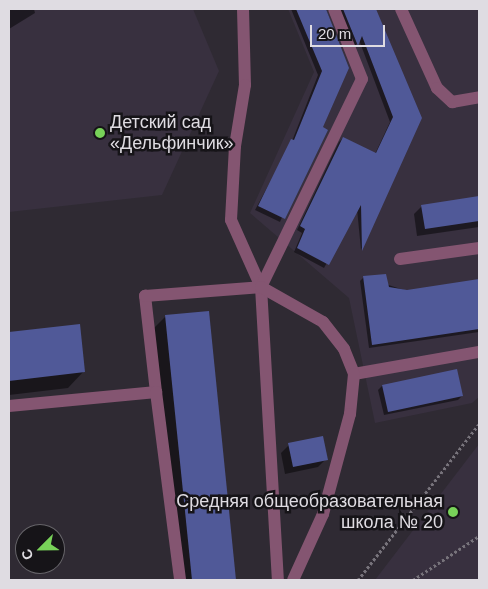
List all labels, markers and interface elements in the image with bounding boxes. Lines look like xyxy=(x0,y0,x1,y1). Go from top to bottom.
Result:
scale bar xyxy=(313,15,388,47)
text: 20 m xyxy=(318,25,351,42)
place label: Детский сад «Дельфинчик» xyxy=(110,112,234,154)
marker: Детский сад «Дельфинчик» xyxy=(94,127,106,139)
place label: Средняя общеобразовательная школа № 20 xyxy=(176,491,443,534)
marker: Средняя общеобразовательная школа № 20 xyxy=(447,506,459,518)
north arrow xyxy=(15,524,65,574)
text: С xyxy=(18,547,36,562)

